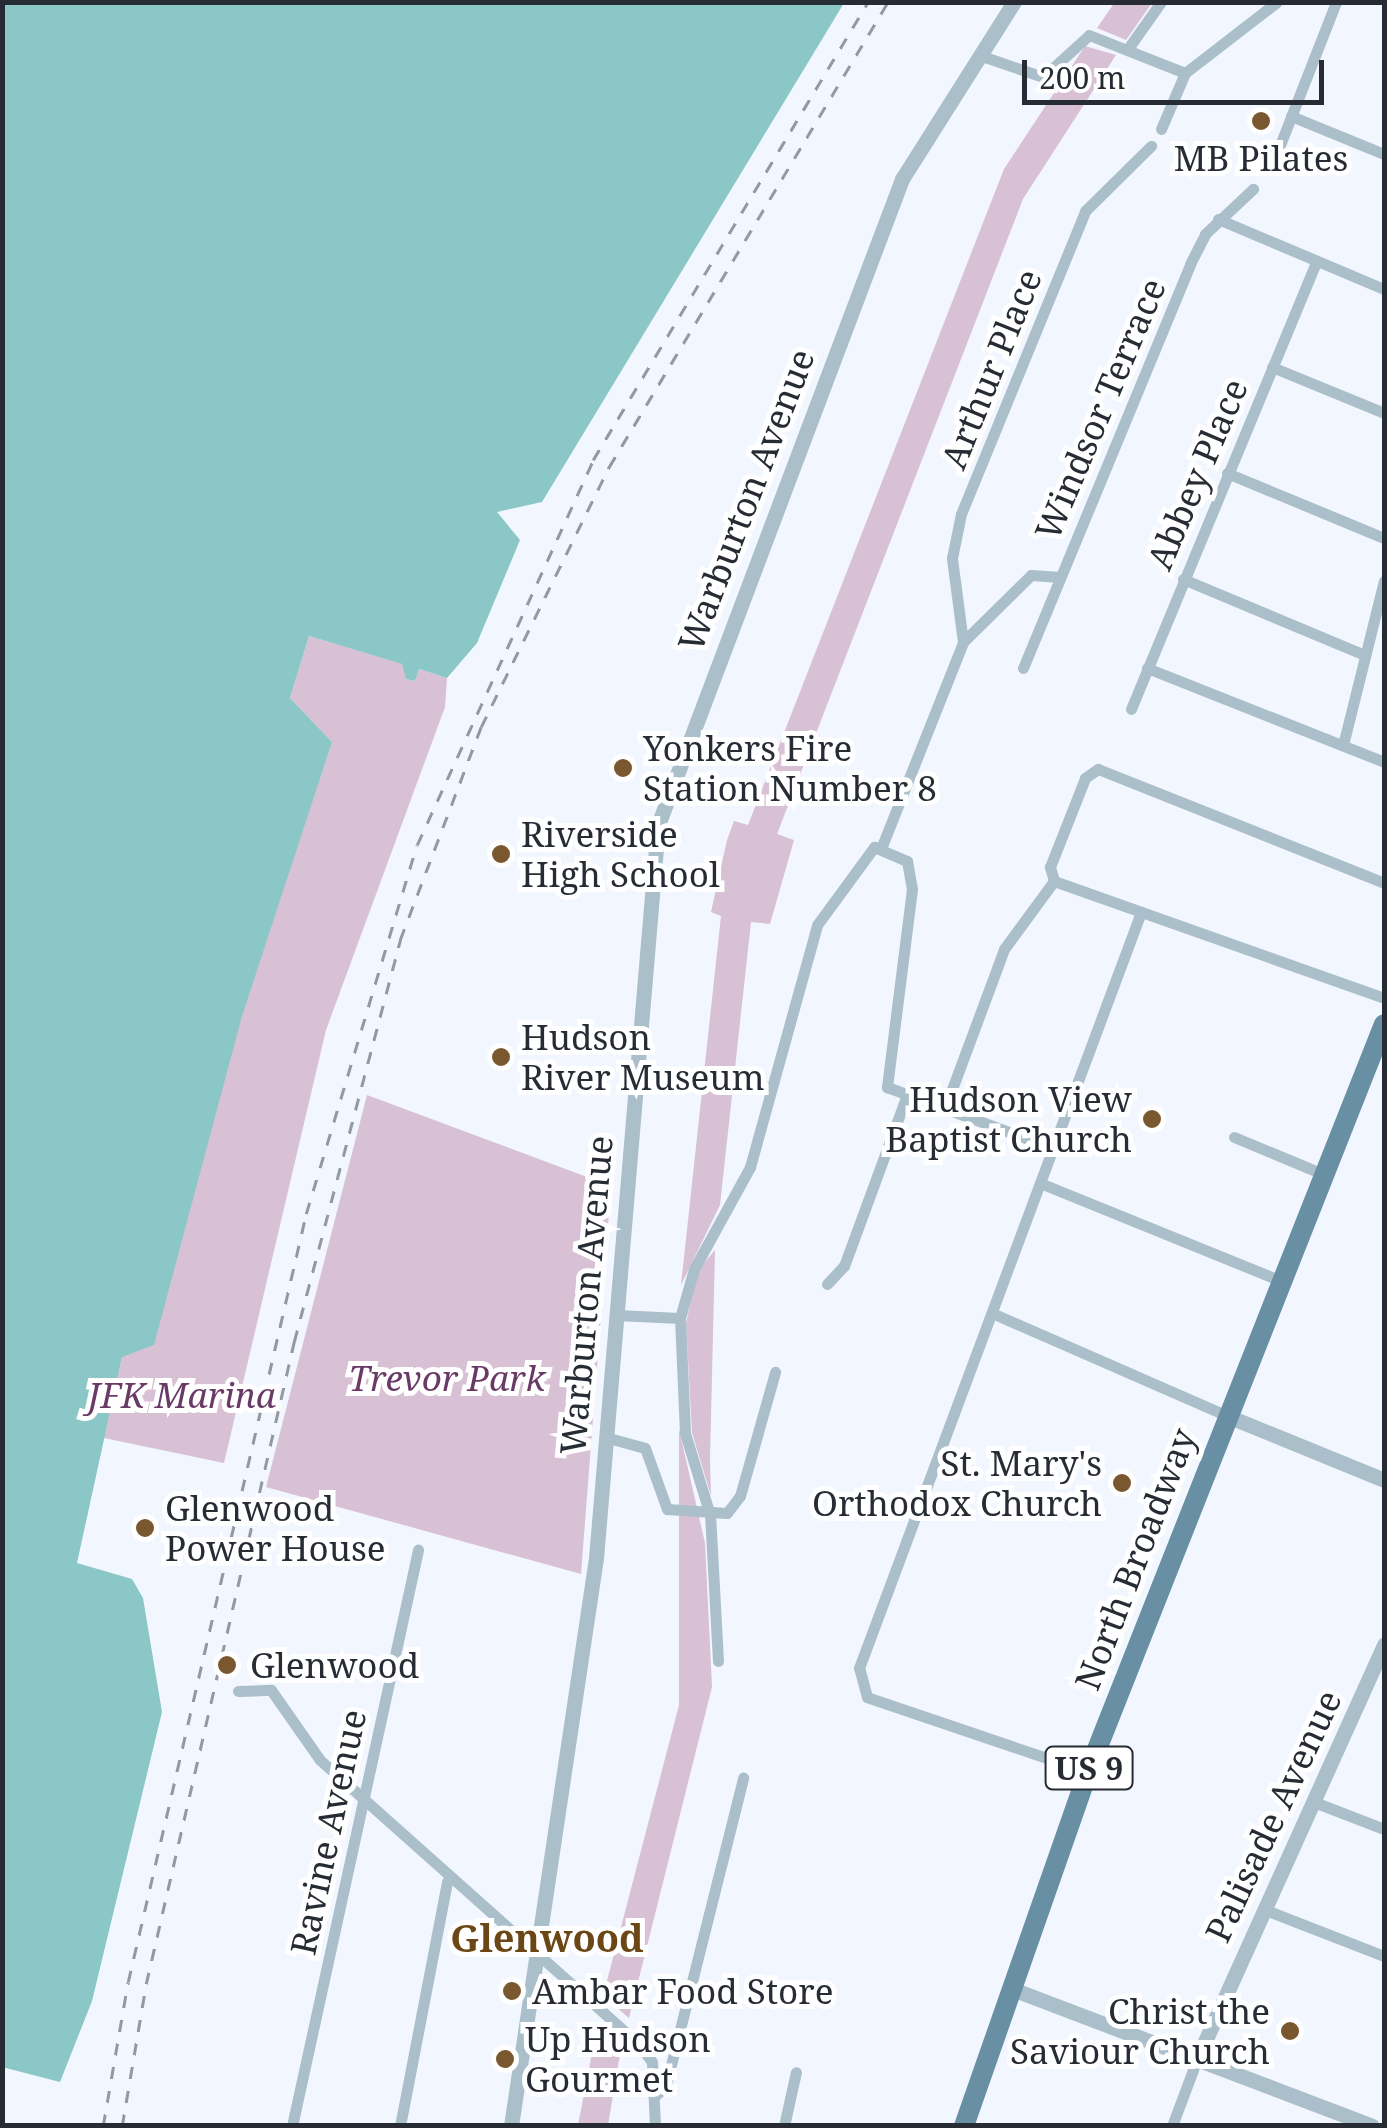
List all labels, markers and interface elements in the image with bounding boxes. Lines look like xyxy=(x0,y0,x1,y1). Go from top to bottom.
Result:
scale bar xyxy=(1027,40,1330,102)
text: 200 m xyxy=(1039,57,1125,98)
marker: MB Pilates xyxy=(1250,110,1272,132)
place label: MB Pilates xyxy=(1174,137,1348,179)
street label: Arthur Place xyxy=(932,263,1050,475)
street label: Windsor Terrace xyxy=(1026,272,1174,546)
street label: Warburton Avenue xyxy=(669,343,823,657)
street label: Abbey Place xyxy=(1138,372,1256,576)
place label: Yonkers Fire Station Number 8 xyxy=(643,727,937,809)
marker: Yonkers Fire Station Number 8 xyxy=(612,757,634,779)
place label: Riverside High School xyxy=(521,813,720,895)
marker: Riverside High School xyxy=(490,843,512,865)
place label: Hudson River Museum xyxy=(521,1016,765,1098)
marker: Hudson River Museum xyxy=(490,1046,512,1068)
place label: Hudson View Baptist Church xyxy=(885,1078,1132,1160)
marker: Hudson View Baptist Church xyxy=(1141,1108,1163,1130)
street label: Warburton Avenue xyxy=(551,1134,621,1456)
park label: Trevor Park xyxy=(348,1357,546,1399)
park label: JFK Marina xyxy=(88,1374,276,1416)
street label: North Broadway xyxy=(1066,1422,1204,1696)
place label: St. Mary's Orthodox Church xyxy=(812,1442,1102,1524)
marker: St. Mary's Orthodox Church xyxy=(1111,1472,1133,1494)
place label: Glenwood Power House xyxy=(165,1487,385,1569)
marker: Glenwood Power House xyxy=(134,1517,156,1539)
place label: Glenwood xyxy=(250,1644,419,1686)
marker: Glenwood xyxy=(214,1652,240,1678)
street label: Palisade Avenue xyxy=(1196,1684,1350,1948)
street label: Ravine Avenue xyxy=(282,1706,374,1958)
road number: US 9 xyxy=(1044,1741,1134,1795)
district label: Glenwood xyxy=(450,1915,644,1961)
place label: Ambar Food Store xyxy=(532,1970,834,2012)
marker: Ambar Food Store xyxy=(501,1980,523,2002)
place label: Christ the Saviour Church xyxy=(1010,1990,1270,2072)
place label: Up Hudson Gourmet xyxy=(525,2018,711,2100)
marker: Christ the Saviour Church xyxy=(1279,2020,1301,2042)
marker: Up Hudson Gourmet xyxy=(494,2048,516,2070)

